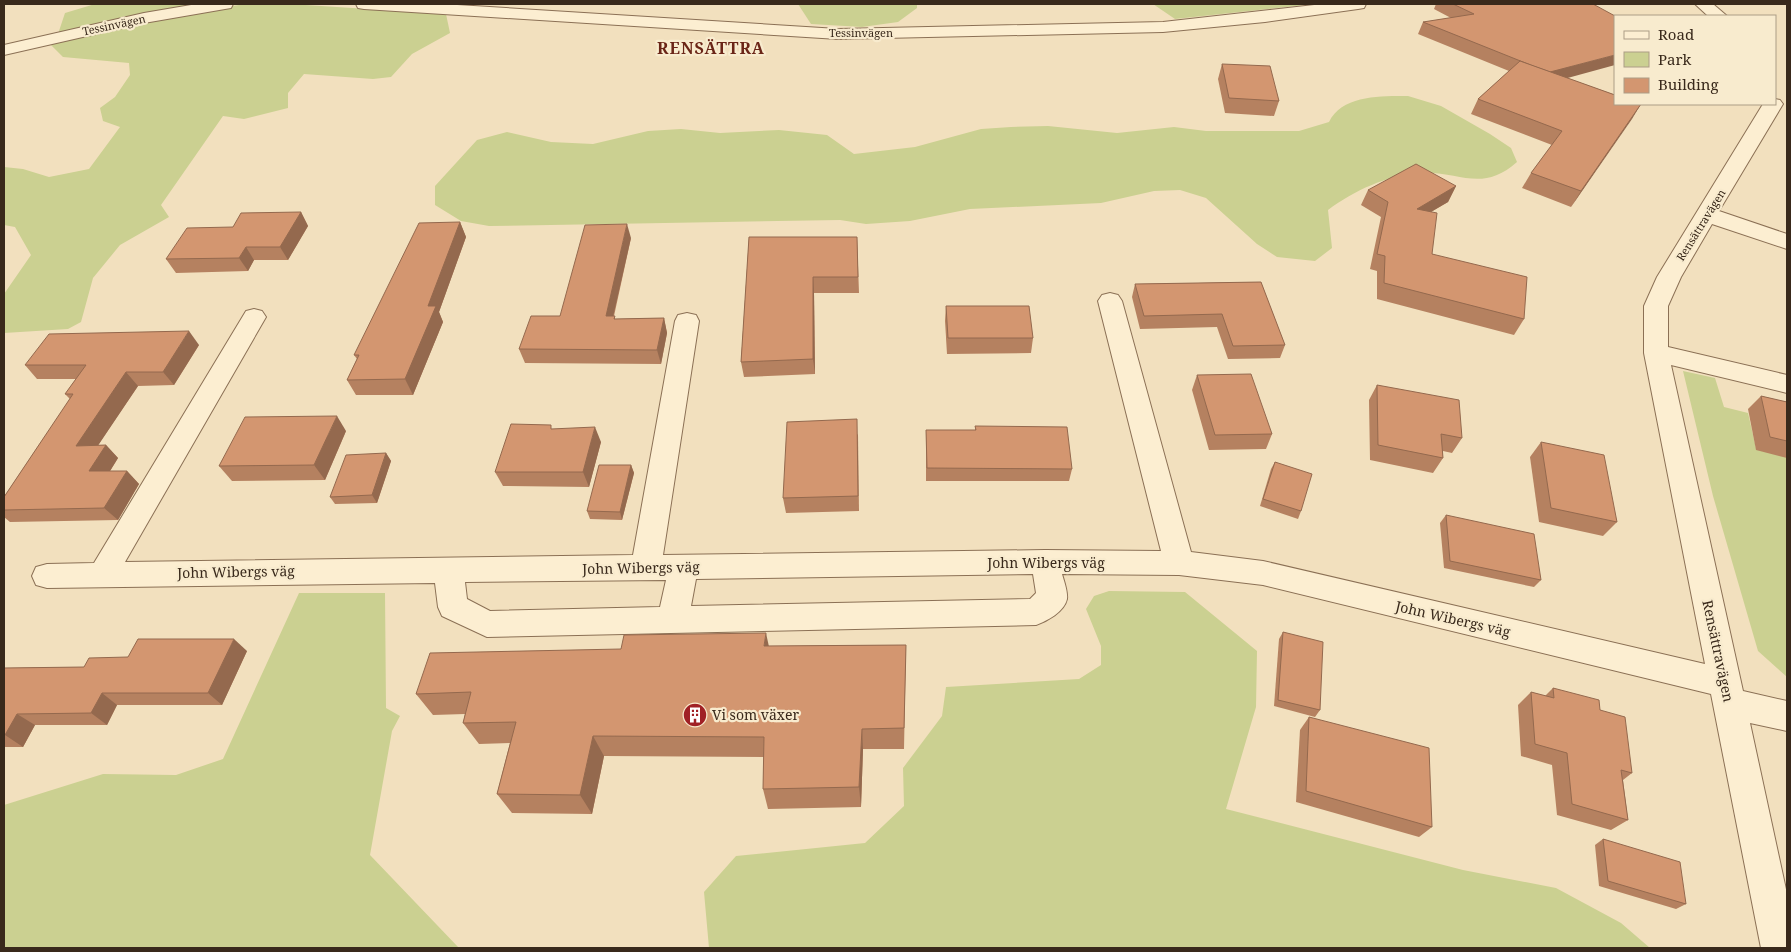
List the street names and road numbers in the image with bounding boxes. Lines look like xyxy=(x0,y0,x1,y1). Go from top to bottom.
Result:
street label: Tessinvägen xyxy=(81,11,147,39)
street label: Tessinvägen xyxy=(829,25,893,40)
street label: Rensättravägen xyxy=(1673,186,1729,263)
street label: John Wibergs väg xyxy=(986,553,1105,572)
street label: John Wibergs väg xyxy=(581,557,700,578)
street label: John Wibergs väg xyxy=(176,561,295,582)
street label: John Wibergs väg xyxy=(1393,596,1513,641)
street label: Rensättravägen xyxy=(1698,598,1739,704)

